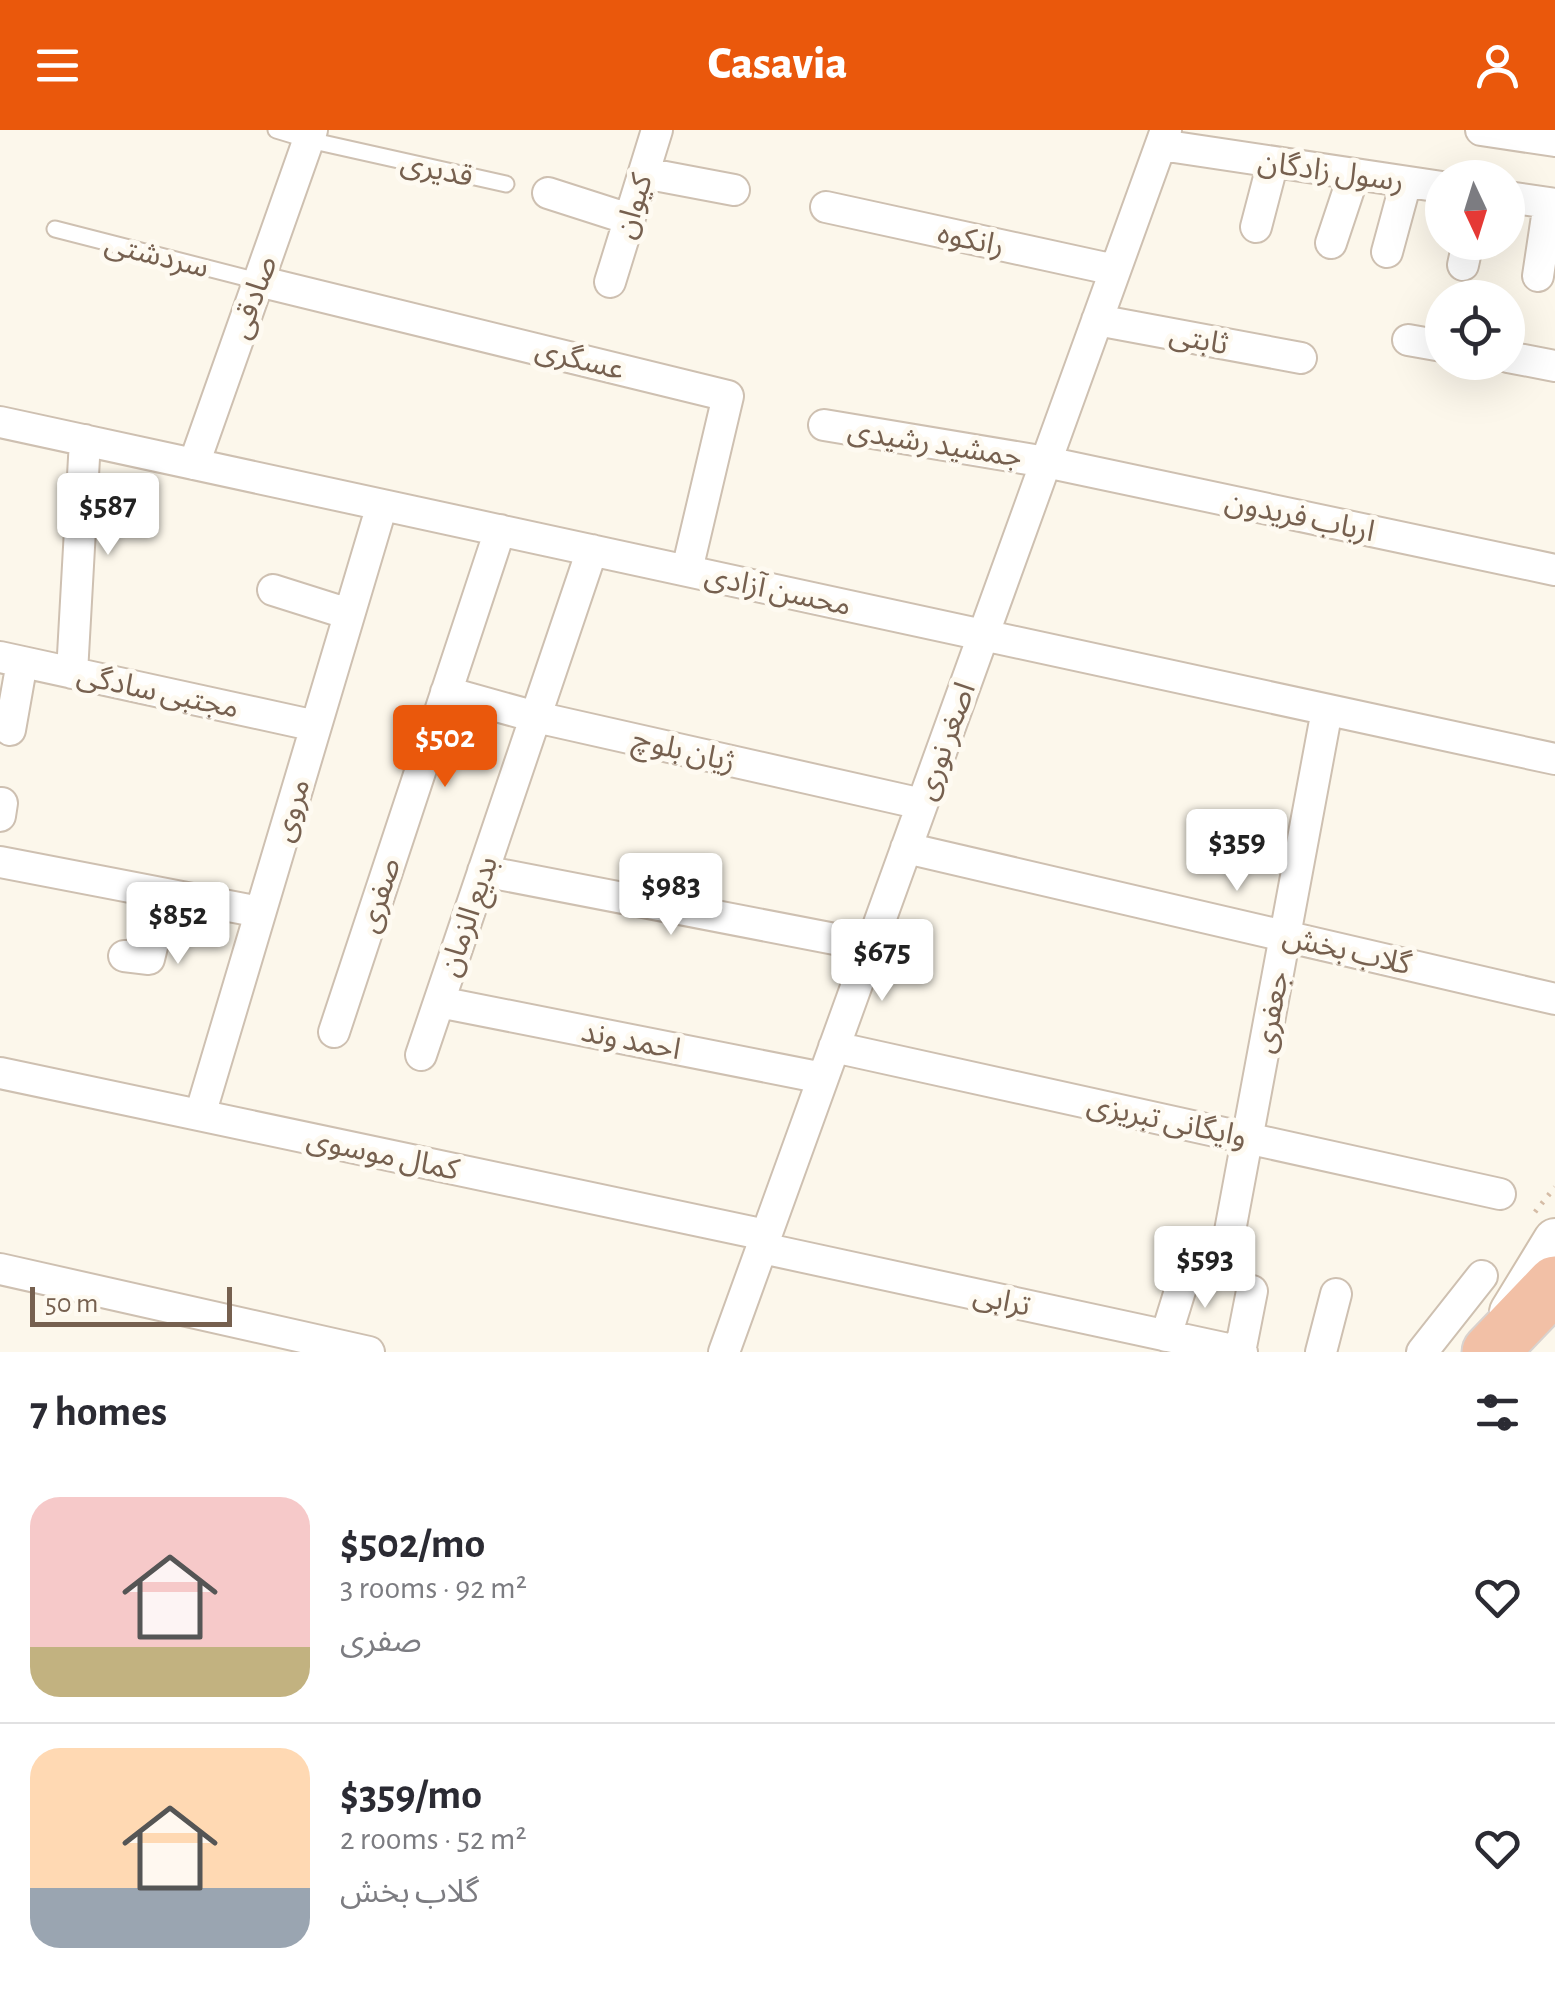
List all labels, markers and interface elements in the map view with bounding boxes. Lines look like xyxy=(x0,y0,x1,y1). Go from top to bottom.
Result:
icon: menu xyxy=(30,38,85,93)
icon: person xyxy=(1470,38,1525,93)
text: Casavia xyxy=(708,42,847,87)
street label: رسول زادگان xyxy=(1256,146,1406,199)
street label: قدیری xyxy=(398,148,476,193)
north arrow xyxy=(1425,160,1525,260)
map controls xyxy=(1425,160,1525,380)
street label: کیوان xyxy=(610,170,659,242)
street label: رانکوه xyxy=(935,218,1007,263)
street label: سردشتی xyxy=(102,229,212,284)
street label: صادقی xyxy=(225,252,284,343)
button: locate xyxy=(1425,280,1525,380)
street label: ثابتی xyxy=(1167,320,1231,361)
street label: عسگری xyxy=(532,333,628,386)
street label: جمشید رشیدی xyxy=(845,415,1024,474)
pin: $587 xyxy=(49,473,167,558)
street label: ارباب فریدون xyxy=(1222,486,1377,548)
text: $587 xyxy=(79,489,137,521)
street label: محسن آزادی xyxy=(702,560,854,622)
street label: مجتبی سادگی xyxy=(74,659,242,725)
street label: اصغر نوری xyxy=(911,679,982,804)
pin: $502 xyxy=(386,705,504,790)
text: $502 xyxy=(415,721,475,753)
street label: ژیان بلوچ xyxy=(628,725,738,783)
street label: مروی xyxy=(268,775,317,845)
pin: $359 xyxy=(1178,809,1296,894)
text: $359 xyxy=(1208,825,1266,857)
street label: بدیع الزمان xyxy=(434,853,509,982)
pin: $983 xyxy=(612,853,730,938)
street label: صفری xyxy=(354,854,407,937)
text: $983 xyxy=(641,869,701,901)
pin: $852 xyxy=(119,882,237,967)
text: $852 xyxy=(148,898,208,930)
pin: $675 xyxy=(823,919,941,1004)
street label: گلاب بخش xyxy=(1280,921,1414,981)
text: $675 xyxy=(853,935,911,967)
street label: جعفری xyxy=(1249,969,1296,1056)
street label: احمد وند xyxy=(578,1017,683,1066)
street label: وایگانی تبریزی xyxy=(1084,1088,1250,1154)
street label: کمال موسوی xyxy=(304,1124,462,1188)
pin: $593 xyxy=(1146,1226,1264,1311)
text: $593 xyxy=(1176,1242,1234,1274)
street label: ترابی xyxy=(970,1280,1033,1323)
scale bar xyxy=(30,1282,232,1326)
text: 50 m xyxy=(45,1290,99,1318)
icon: filters xyxy=(1470,1385,1525,1440)
text: 7 homes xyxy=(30,1391,167,1433)
text: $502/mo xyxy=(340,1523,485,1565)
icon: home xyxy=(110,1537,230,1657)
icon: heart xyxy=(1470,1570,1525,1625)
text: 3 rooms · 92 m² xyxy=(340,1572,527,1604)
text: صفری xyxy=(340,1625,422,1657)
text: $359/mo xyxy=(340,1774,482,1816)
icon: home xyxy=(110,1788,230,1908)
icon: heart xyxy=(1470,1821,1525,1876)
text: 2 rooms · 52 m² xyxy=(340,1823,527,1855)
text: گلاب بخش xyxy=(340,1876,479,1908)

